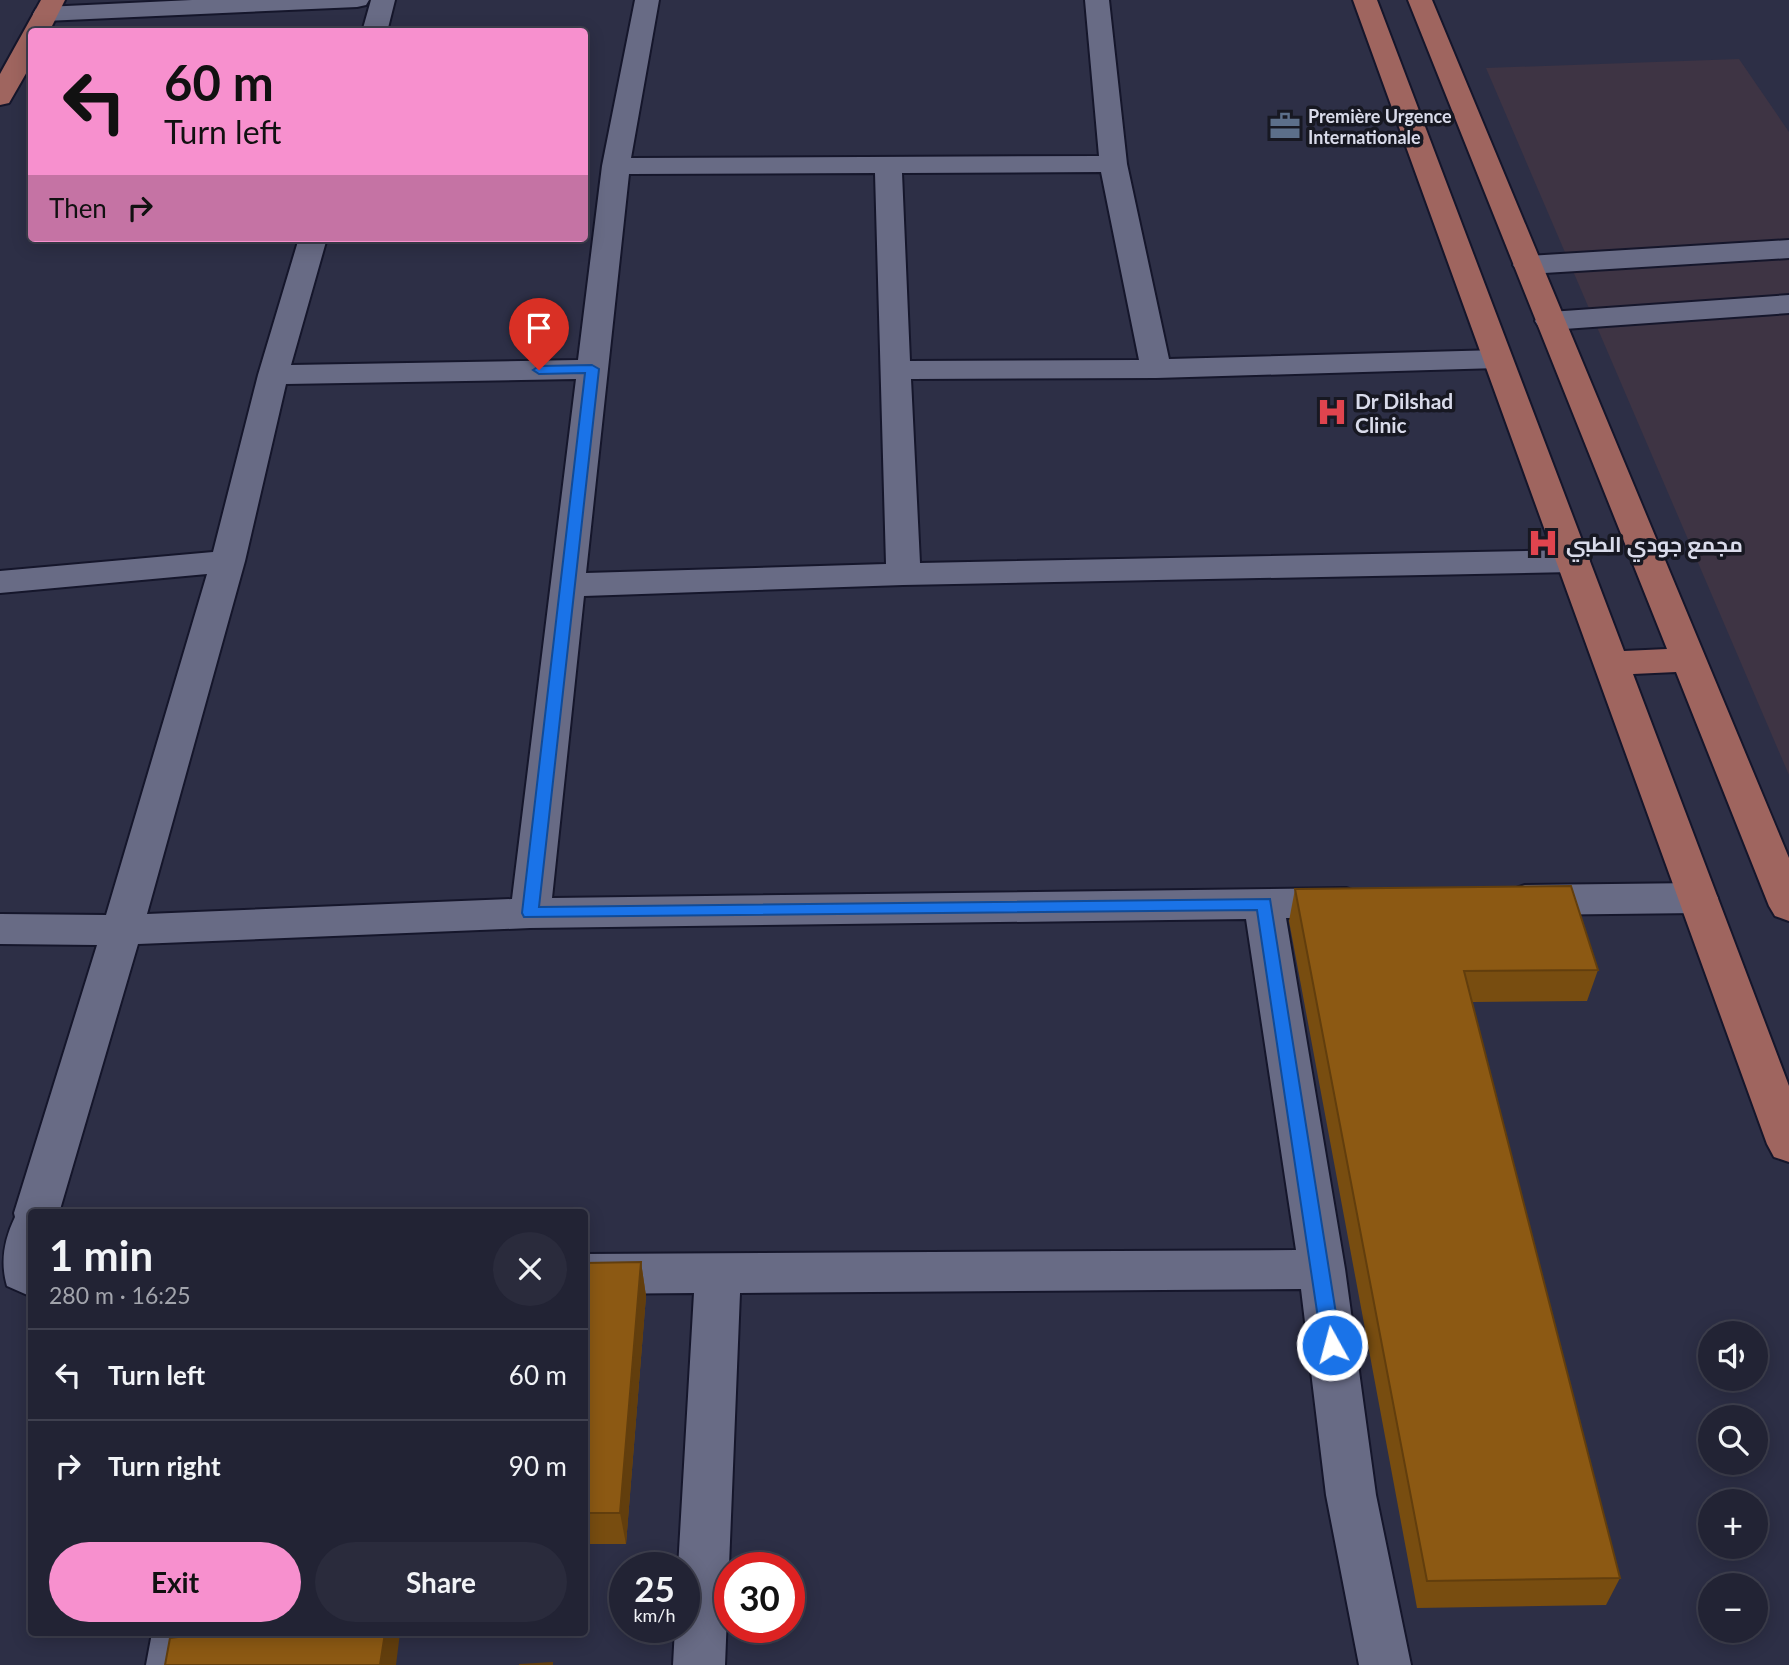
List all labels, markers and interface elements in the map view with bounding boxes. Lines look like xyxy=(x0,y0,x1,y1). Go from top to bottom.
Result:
text: 60 m xyxy=(164,53,274,111)
icon: left xyxy=(49,56,140,147)
place label: Première Urgence Internationale xyxy=(1308,105,1452,148)
office icon: Première Urgence Internationale xyxy=(1268,109,1302,143)
text: Turn left xyxy=(164,112,281,151)
icon: right xyxy=(121,189,159,227)
text: Then xyxy=(49,192,107,224)
pin xyxy=(509,298,569,370)
icon: arrive xyxy=(520,309,558,347)
place label: Dr Dilshad Clinic xyxy=(1355,388,1453,437)
hospital icon: Dr Dilshad Clinic xyxy=(1315,395,1349,429)
hospital icon: مجمع جودي الطبي xyxy=(1526,526,1560,560)
place label: مجمع جودي الطبي xyxy=(1566,531,1743,562)
text: 1 min xyxy=(49,1230,153,1280)
button: close xyxy=(493,1232,567,1306)
text: 280 m · 16:25 xyxy=(49,1281,191,1309)
position arrow xyxy=(1295,1308,1369,1382)
map controls xyxy=(1698,1321,1768,1643)
button: sound xyxy=(1698,1321,1768,1391)
icon: left xyxy=(49,1356,87,1394)
text: Turn left xyxy=(108,1359,205,1391)
text: 60 m xyxy=(509,1359,567,1391)
button: search xyxy=(1698,1405,1768,1475)
icon: right xyxy=(49,1447,87,1485)
text: Turn right xyxy=(108,1450,221,1482)
text: 90 m xyxy=(509,1450,567,1482)
button: + xyxy=(1698,1489,1768,1559)
button: Exit xyxy=(49,1542,301,1622)
button: Share xyxy=(315,1542,567,1622)
speed limit sign: 30 xyxy=(714,1552,805,1643)
text: 25 xyxy=(634,1567,675,1609)
button: − xyxy=(1698,1573,1768,1643)
text: km/h xyxy=(633,1604,676,1626)

